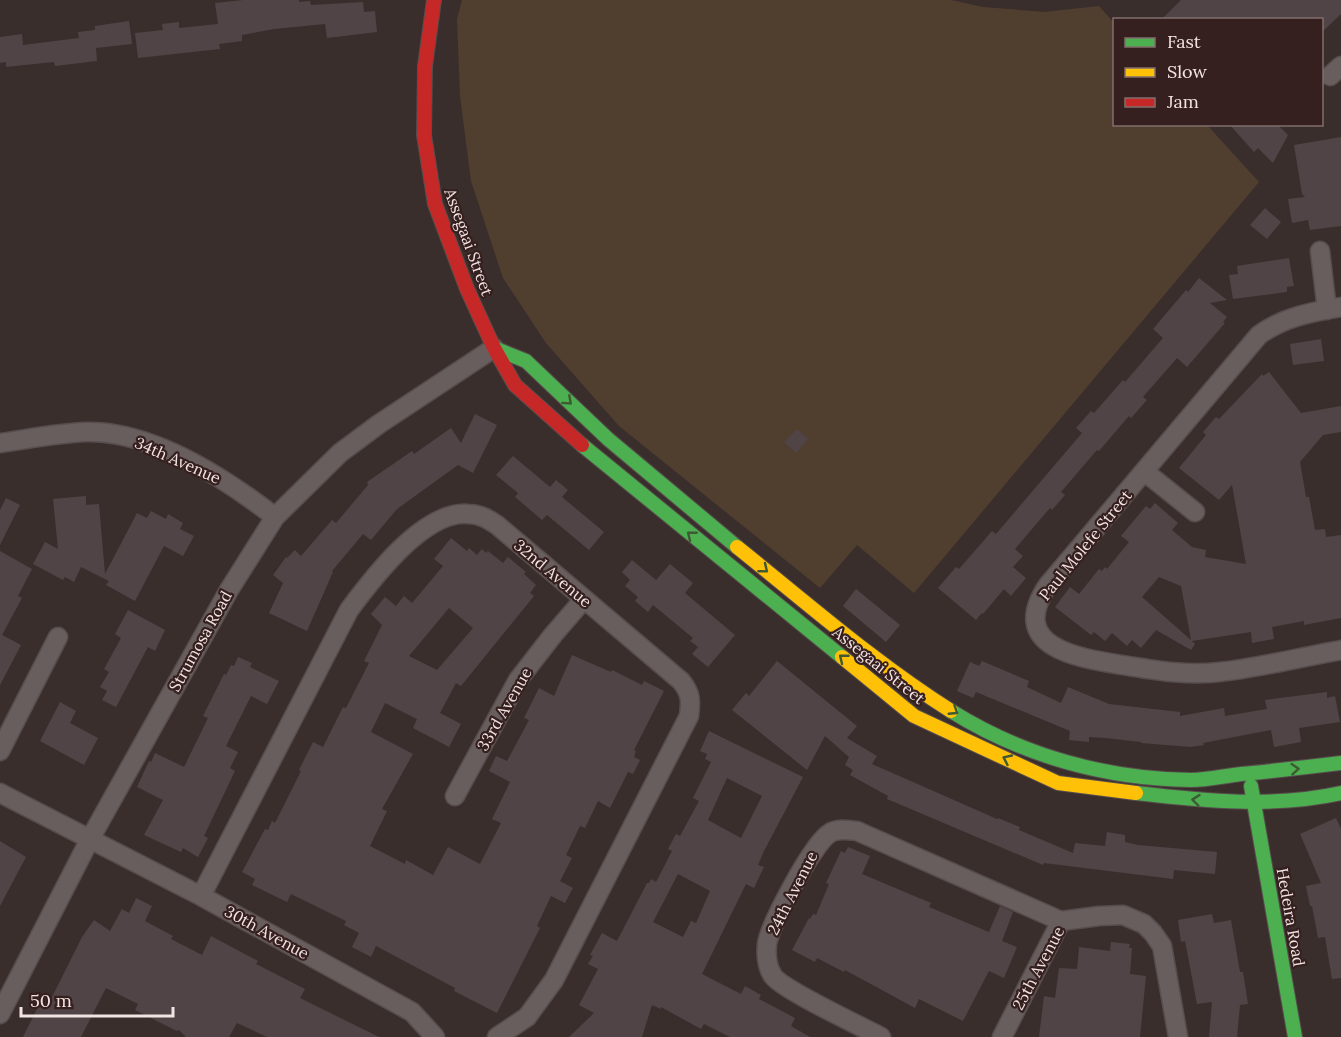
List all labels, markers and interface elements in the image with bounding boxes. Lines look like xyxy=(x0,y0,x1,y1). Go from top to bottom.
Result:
legend xyxy=(1113,18,1323,126)
text: Fast xyxy=(1167,30,1201,53)
text: Slow xyxy=(1167,60,1207,83)
text: Jam xyxy=(1166,90,1199,113)
street label: Assegaai Street xyxy=(440,185,498,299)
one-way arrow xyxy=(562,394,572,405)
street label: 34th Avenue xyxy=(132,432,224,488)
street label: Paul Molefe Street xyxy=(1034,485,1136,604)
one-way arrow xyxy=(687,531,698,542)
street label: 32nd Avenue xyxy=(510,535,596,611)
one-way arrow xyxy=(757,562,768,573)
street label: Strumosa Road xyxy=(164,587,236,695)
street label: Assegaai Street xyxy=(828,621,930,709)
one-way arrow xyxy=(839,654,850,665)
street label: 33rd Avenue xyxy=(472,664,536,754)
one-way arrow xyxy=(947,703,958,714)
one-way arrow xyxy=(1003,755,1014,767)
one-way arrow xyxy=(1290,763,1299,776)
one-way arrow xyxy=(1192,794,1201,807)
street label: 24th Avenue xyxy=(762,848,822,938)
street label: Hedeira Road xyxy=(1272,866,1310,968)
street label: 30th Avenue xyxy=(221,901,313,963)
street label: 25th Avenue xyxy=(1008,923,1068,1013)
scale bar xyxy=(21,980,172,1018)
text: 50 m xyxy=(30,989,72,1012)

